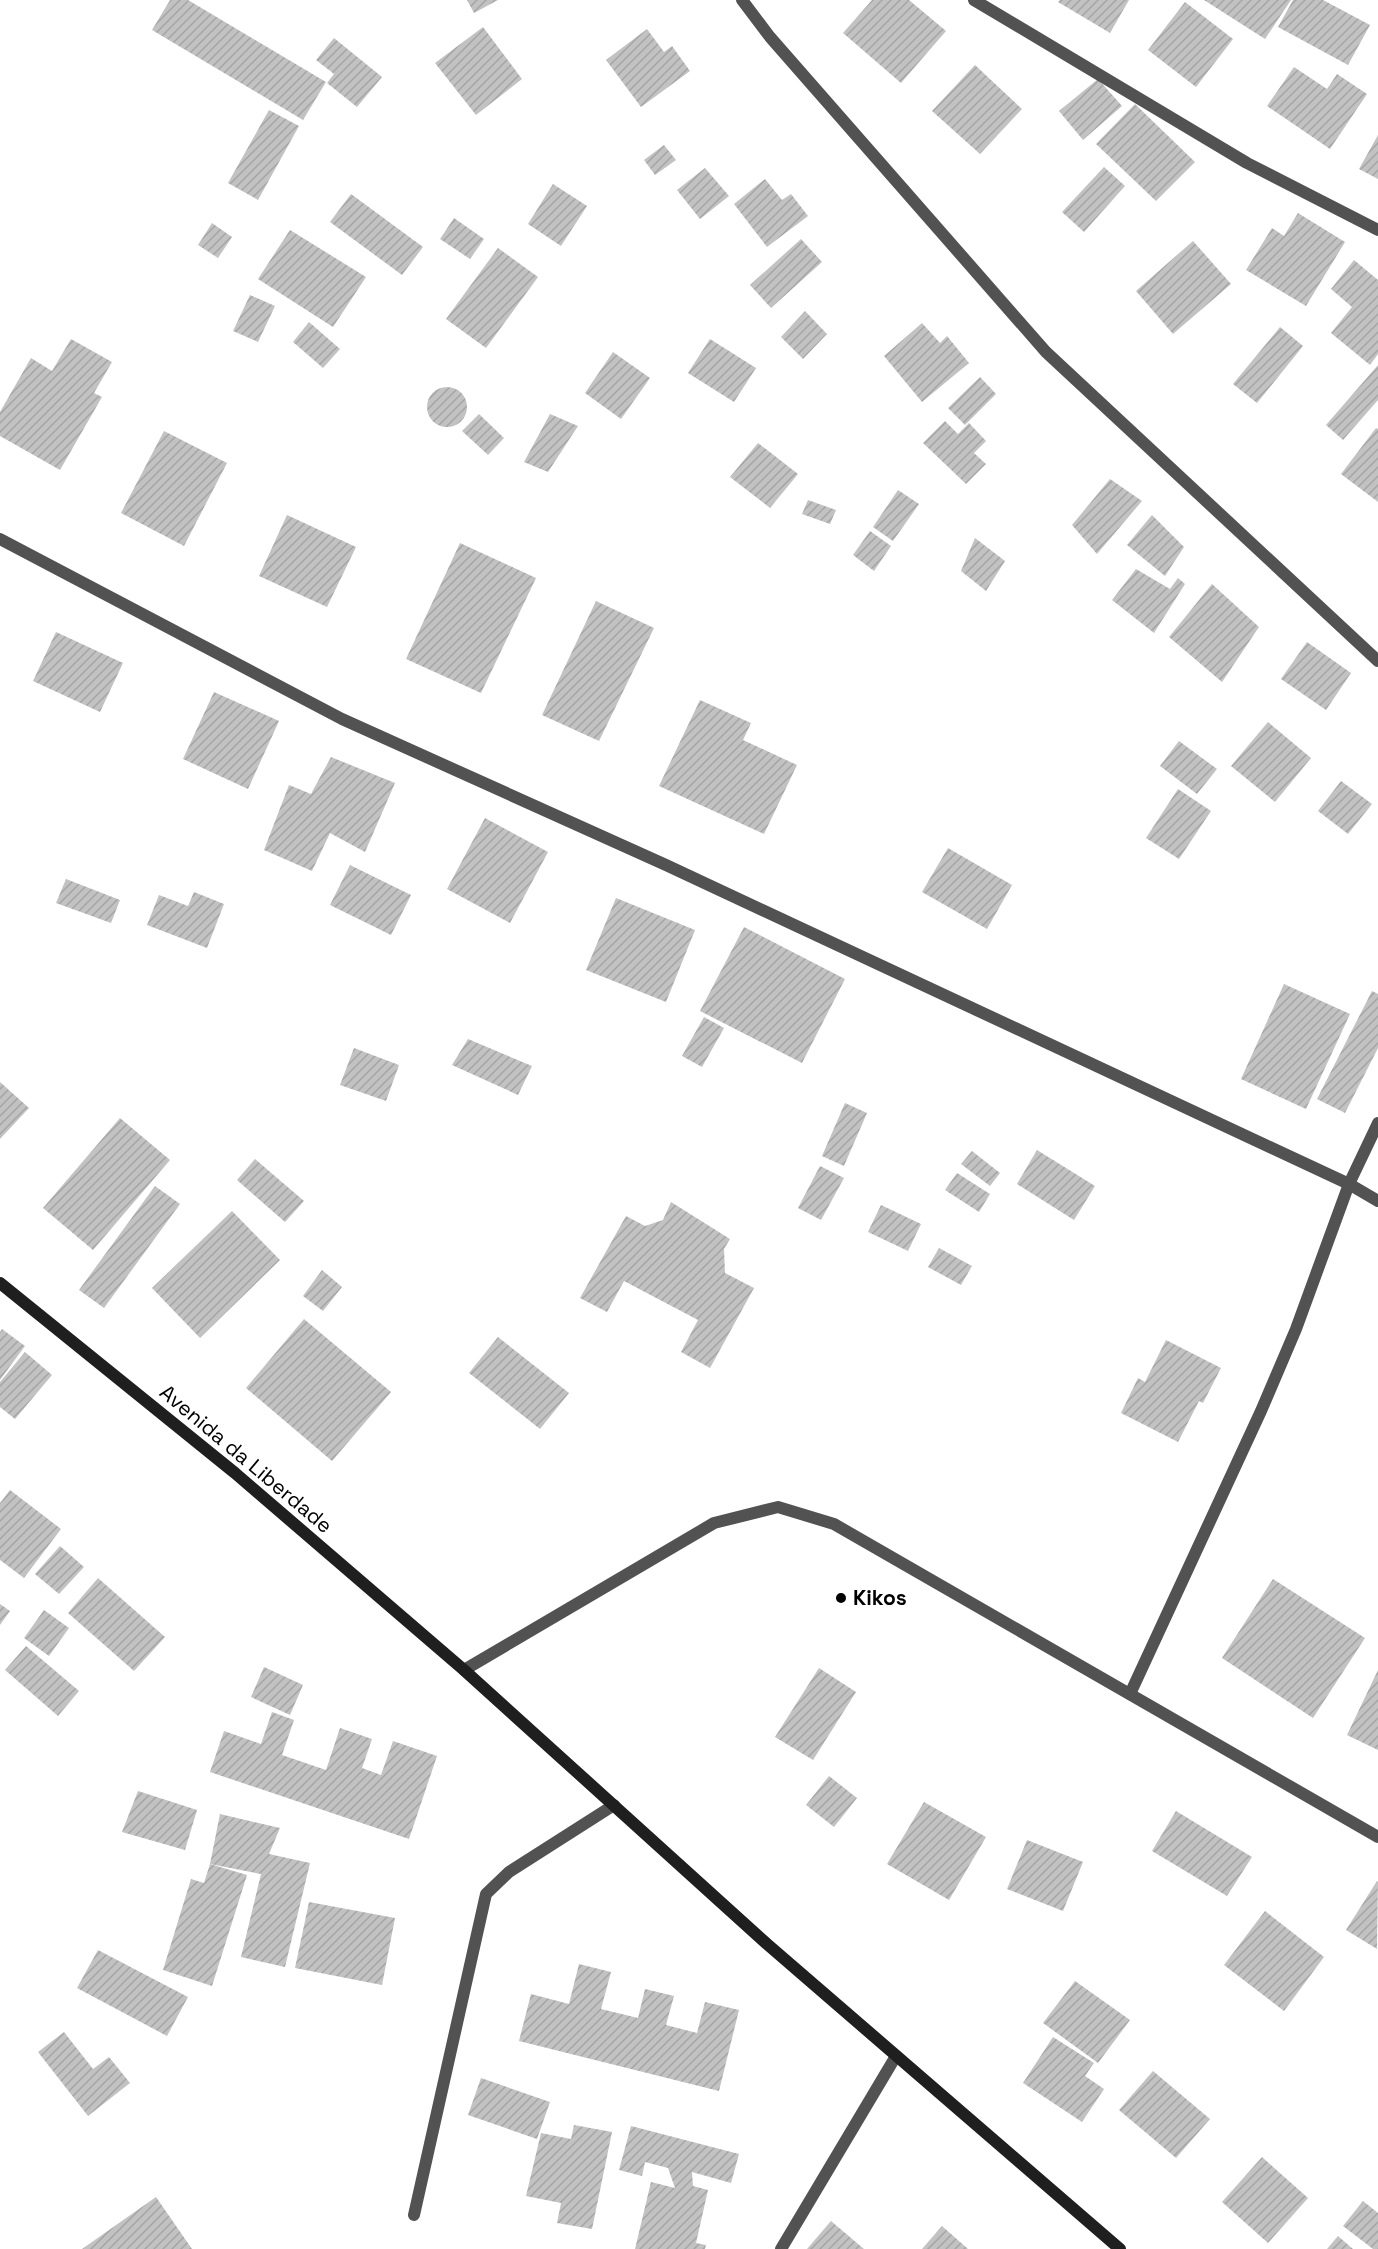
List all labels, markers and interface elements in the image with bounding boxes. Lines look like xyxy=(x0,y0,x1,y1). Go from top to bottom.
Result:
street label: Avenida da Liberdade xyxy=(154,1378,338,1539)
place label: Kikos xyxy=(853,1584,907,1611)
marker: Kikos xyxy=(834,1591,848,1605)

